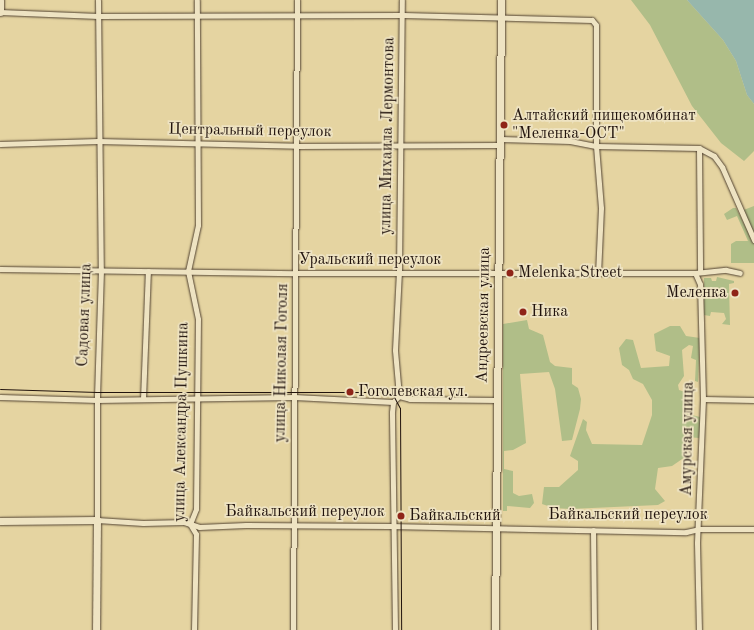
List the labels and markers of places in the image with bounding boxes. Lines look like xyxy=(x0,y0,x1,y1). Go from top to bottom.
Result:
place label: Алтайский пищекомбинат "Меленка-ОСТ" xyxy=(512,106,696,144)
marker: Алтайский пищекомбинат "Меленка-ОСТ" xyxy=(499,120,509,130)
place label: Melenka Street xyxy=(518,263,622,283)
marker: Melenka Street xyxy=(505,268,515,278)
place label: Меленка xyxy=(666,283,727,303)
marker: Меленка xyxy=(730,288,740,298)
place label: Ника xyxy=(531,302,568,322)
marker: Ника xyxy=(518,307,528,317)
place label: Гоголевская ул. xyxy=(358,382,468,402)
marker: Гоголевская ул. xyxy=(345,387,355,397)
place label: Байкальский xyxy=(409,506,501,526)
marker: Байкальский xyxy=(396,511,406,521)

